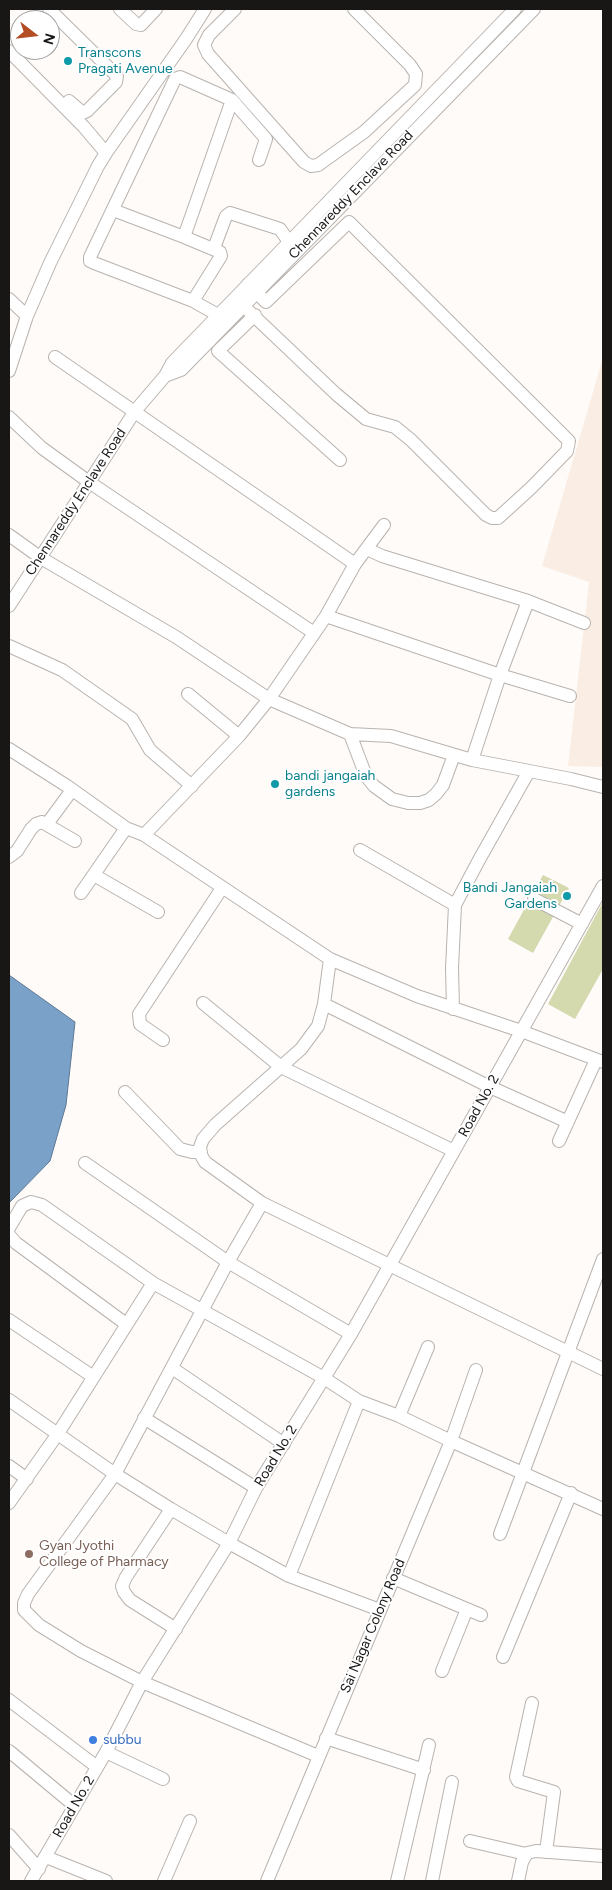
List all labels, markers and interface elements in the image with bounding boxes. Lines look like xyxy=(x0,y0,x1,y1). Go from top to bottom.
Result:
north arrow xyxy=(10,10,60,60)
text: N xyxy=(39,31,59,47)
place label: Transcons Pragati Avenue xyxy=(78,45,173,78)
marker: Transcons Pragati Avenue xyxy=(62,55,74,67)
street label: Chennareddy Enclave Road xyxy=(285,127,417,263)
street label: Chennareddy Enclave Road xyxy=(22,425,130,579)
place label: bandi jangaiah gardens xyxy=(285,768,375,800)
marker: bandi jangaiah gardens xyxy=(269,778,281,790)
place label: Bandi Jangaiah Gardens xyxy=(463,880,557,912)
marker: Bandi Jangaiah Gardens xyxy=(561,890,573,902)
street label: Road No. 2 xyxy=(455,1072,503,1140)
street label: Road No. 2 xyxy=(251,1422,301,1490)
place label: Gyan Jyothi College of Pharmacy xyxy=(39,1538,169,1570)
marker: Gyan Jyothi College of Pharmacy xyxy=(23,1548,35,1560)
street label: Sai Nagar Colony Road xyxy=(337,1556,409,1696)
place label: subbu xyxy=(103,1732,142,1748)
marker: subbu xyxy=(87,1734,99,1746)
street label: Road No. 2 xyxy=(50,1773,98,1841)

